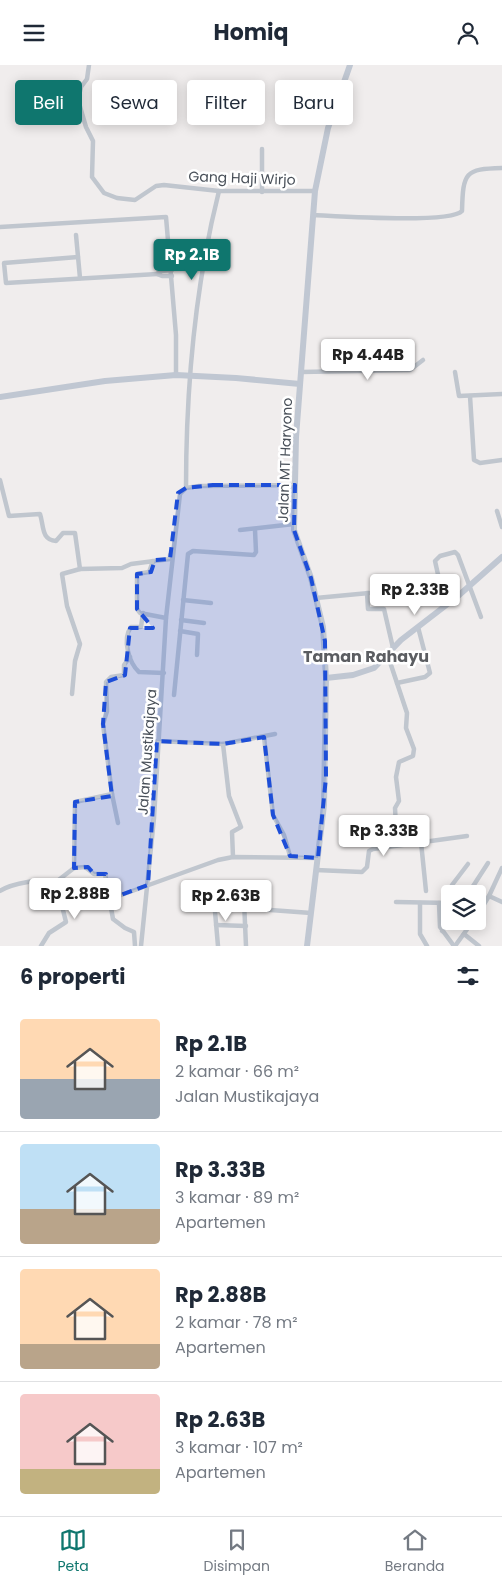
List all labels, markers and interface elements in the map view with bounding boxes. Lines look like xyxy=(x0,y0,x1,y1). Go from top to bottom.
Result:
text: Homiq xyxy=(214,17,288,48)
icon: menu xyxy=(20,19,48,47)
icon: person xyxy=(454,19,482,47)
chip: Beli xyxy=(15,80,82,125)
chip: Sewa xyxy=(92,80,177,125)
chip: Filter xyxy=(187,80,265,125)
chip: Baru xyxy=(275,80,353,125)
street label: Gang Haji Wirjo xyxy=(188,166,296,190)
pin: Rp 2.1B xyxy=(146,239,238,281)
text: Rp 2.1B xyxy=(165,243,219,266)
pin: Rp 4.44B xyxy=(316,339,420,381)
text: Rp 4.44B xyxy=(332,343,404,366)
street label: Jalan MT Haryono xyxy=(273,397,297,523)
pin: Rp 2.33B xyxy=(363,573,467,616)
text: Rp 2.33B xyxy=(381,578,449,601)
district label: Taman Rahayu xyxy=(303,645,429,668)
street label: Jalan Mustikajaya xyxy=(133,688,161,816)
pin: Rp 3.33B xyxy=(332,815,436,857)
text: Rp 3.33B xyxy=(350,819,418,842)
pin: Rp 2.88B xyxy=(23,877,127,920)
pin: Rp 2.63B xyxy=(174,879,278,922)
text: Rp 2.88B xyxy=(40,882,110,905)
text: Rp 2.63B xyxy=(192,884,260,907)
map controls xyxy=(441,885,486,930)
button: layers xyxy=(441,885,486,930)
text: 6 properti xyxy=(20,962,125,991)
icon: filters xyxy=(454,962,482,990)
text: Rp 2.1B xyxy=(175,1029,247,1058)
icon: home xyxy=(60,1039,120,1099)
text: 2 kamar · 66 m² xyxy=(175,1060,299,1083)
text: Jalan Mustikajaya xyxy=(175,1085,319,1108)
text: Rp 3.33B xyxy=(175,1155,265,1184)
icon: home xyxy=(60,1164,120,1224)
text: 3 kamar · 89 m² xyxy=(175,1186,299,1209)
text: Apartemen xyxy=(175,1211,266,1234)
text: Rp 2.88B xyxy=(175,1280,266,1309)
icon: home xyxy=(60,1289,120,1349)
text: 2 kamar · 78 m² xyxy=(175,1311,298,1334)
text: Apartemen xyxy=(175,1336,266,1359)
text: Rp 2.63B xyxy=(175,1405,265,1434)
icon: home xyxy=(60,1414,120,1474)
text: 3 kamar · 107 m² xyxy=(175,1436,303,1459)
text: Apartemen xyxy=(175,1461,266,1484)
tab: Peta xyxy=(57,1526,89,1577)
tab: Disimpan xyxy=(204,1526,270,1577)
tab: Beranda xyxy=(385,1526,445,1577)

